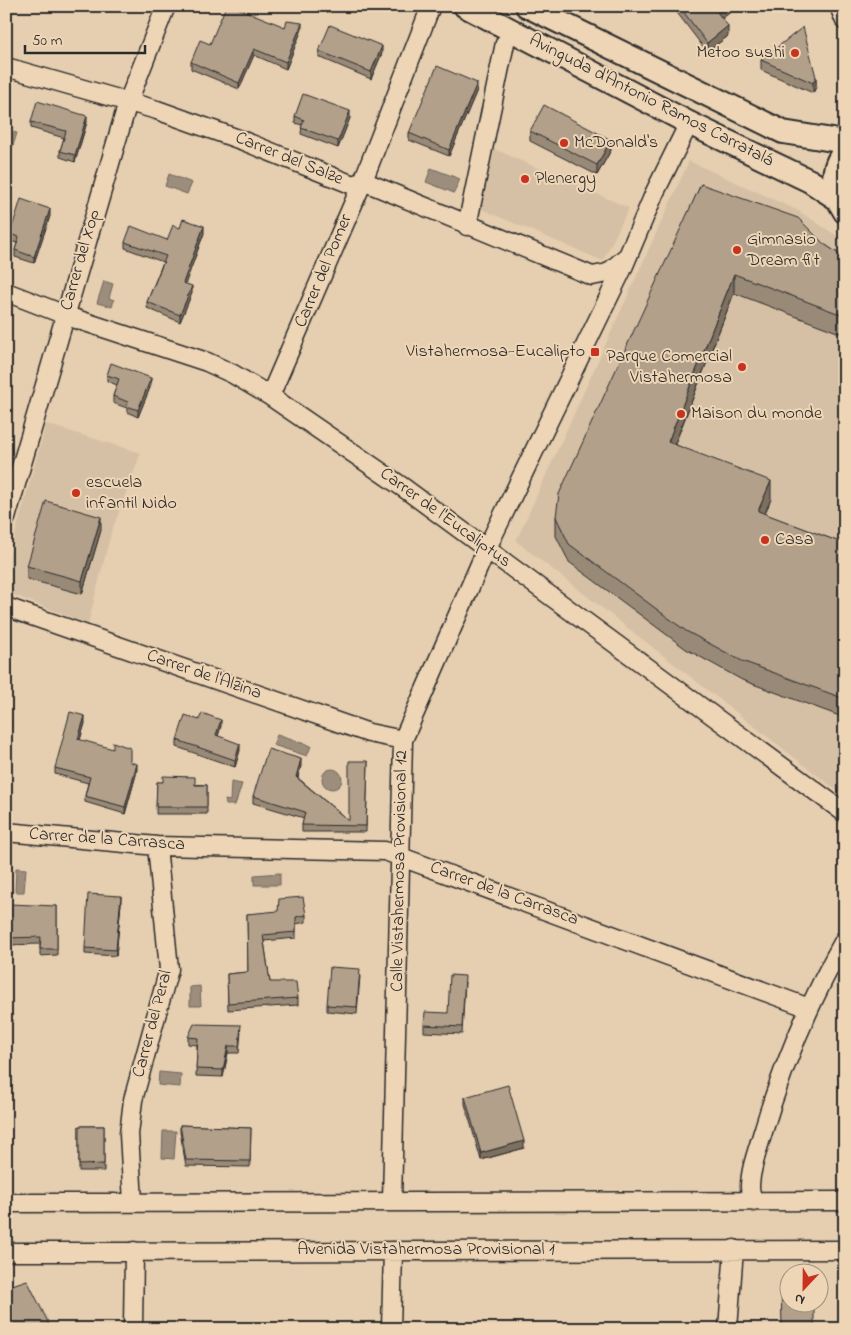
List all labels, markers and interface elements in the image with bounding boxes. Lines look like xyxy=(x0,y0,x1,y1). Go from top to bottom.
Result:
scale bar xyxy=(25,22,145,54)
street label: Avinguda d'Antonio Ramos Carratalá xyxy=(524,28,778,175)
text: 50 m xyxy=(32,30,63,52)
place label: Metoo sushi xyxy=(696,40,785,66)
marker: Metoo sushi xyxy=(789,47,801,59)
street label: Carrer del Salze xyxy=(231,125,348,193)
place label: McDonald's xyxy=(574,130,658,156)
marker: McDonald's xyxy=(558,137,570,149)
place label: Plenergy xyxy=(535,166,596,193)
marker: Plenergy xyxy=(519,173,531,185)
street label: Carrer del Xop xyxy=(54,206,108,314)
street label: Carrer del Pomer xyxy=(288,210,360,332)
place label: Gimnasio Dream fit xyxy=(746,227,820,274)
marker: Gimnasio Dream fit xyxy=(731,244,743,256)
place label: Vistahermosa-Eucalipto xyxy=(405,339,585,365)
place label: Parque Comercial Vistahermosa xyxy=(606,344,732,391)
marker: Vistahermosa-Eucalipto xyxy=(589,346,601,358)
marker: Parque Comercial Vistahermosa xyxy=(736,361,748,373)
place label: Maison du monde xyxy=(691,401,823,427)
marker: Maison du monde xyxy=(675,408,687,420)
street label: Carrer de l'Eucaliptus xyxy=(374,461,516,575)
place label: escuela infantil Nido xyxy=(86,470,177,517)
marker: escuela infantil Nido xyxy=(70,487,82,499)
place label: Casa xyxy=(775,527,813,553)
marker: Casa xyxy=(759,534,771,546)
street label: Carrer de l'Alzina xyxy=(143,643,265,707)
street label: Calle Vistahermosa Provisional 12 xyxy=(385,750,415,992)
street label: Carrer de la Carrasca xyxy=(28,822,186,858)
street label: Carrer de la Carrasca xyxy=(426,855,582,933)
street label: Carrer del Peral xyxy=(126,967,180,1081)
street label: Avenida Vistahermosa Provisional 1 xyxy=(297,1237,555,1263)
north arrow xyxy=(778,1262,828,1312)
text: N xyxy=(791,1287,808,1310)

